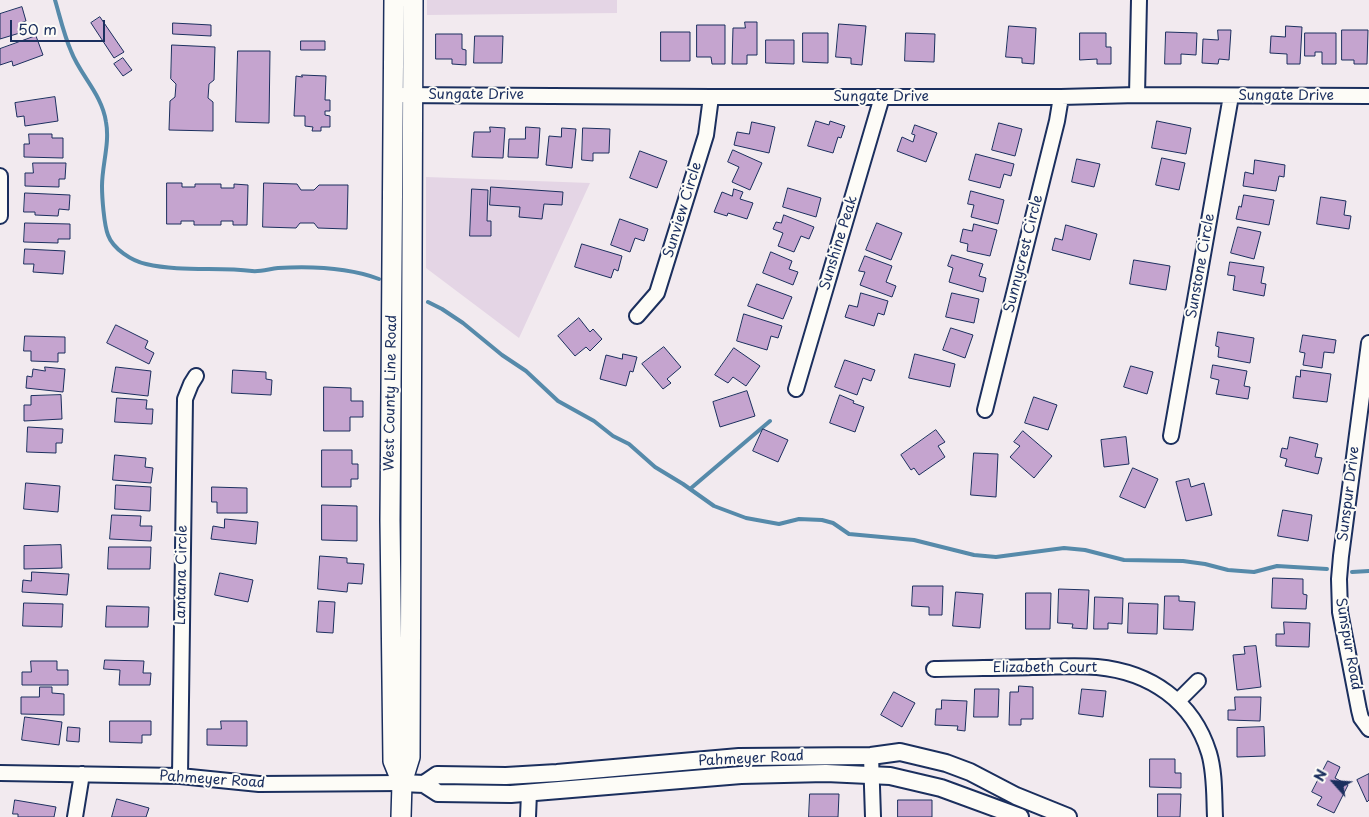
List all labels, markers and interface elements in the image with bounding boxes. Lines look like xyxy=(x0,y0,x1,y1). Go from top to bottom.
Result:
scale bar xyxy=(12,10,108,42)
text: 50 m xyxy=(18,17,57,40)
street label: Sungate Drive xyxy=(428,87,524,103)
street label: Sungate Drive xyxy=(1238,88,1334,104)
street label: Sungate Drive xyxy=(833,89,929,105)
street label: Sunview Circle xyxy=(660,160,706,260)
street label: Sunnycrest Circle xyxy=(1001,193,1047,315)
street label: Sunshine Peak xyxy=(817,194,861,292)
street label: Sunstone Circle xyxy=(1183,212,1219,320)
street label: West County Line Road xyxy=(381,315,401,471)
street label: Sunspur Drive xyxy=(1335,445,1363,543)
street label: Lantana Circle xyxy=(173,525,191,625)
street label: Sunspur Road xyxy=(1332,596,1364,692)
street label: Elizabeth Court xyxy=(993,660,1097,676)
street label: Pahmeyer Road xyxy=(698,748,804,770)
north arrow xyxy=(1309,757,1359,807)
text: N xyxy=(1308,766,1332,785)
street label: Pahmeyer Road xyxy=(158,768,266,792)

